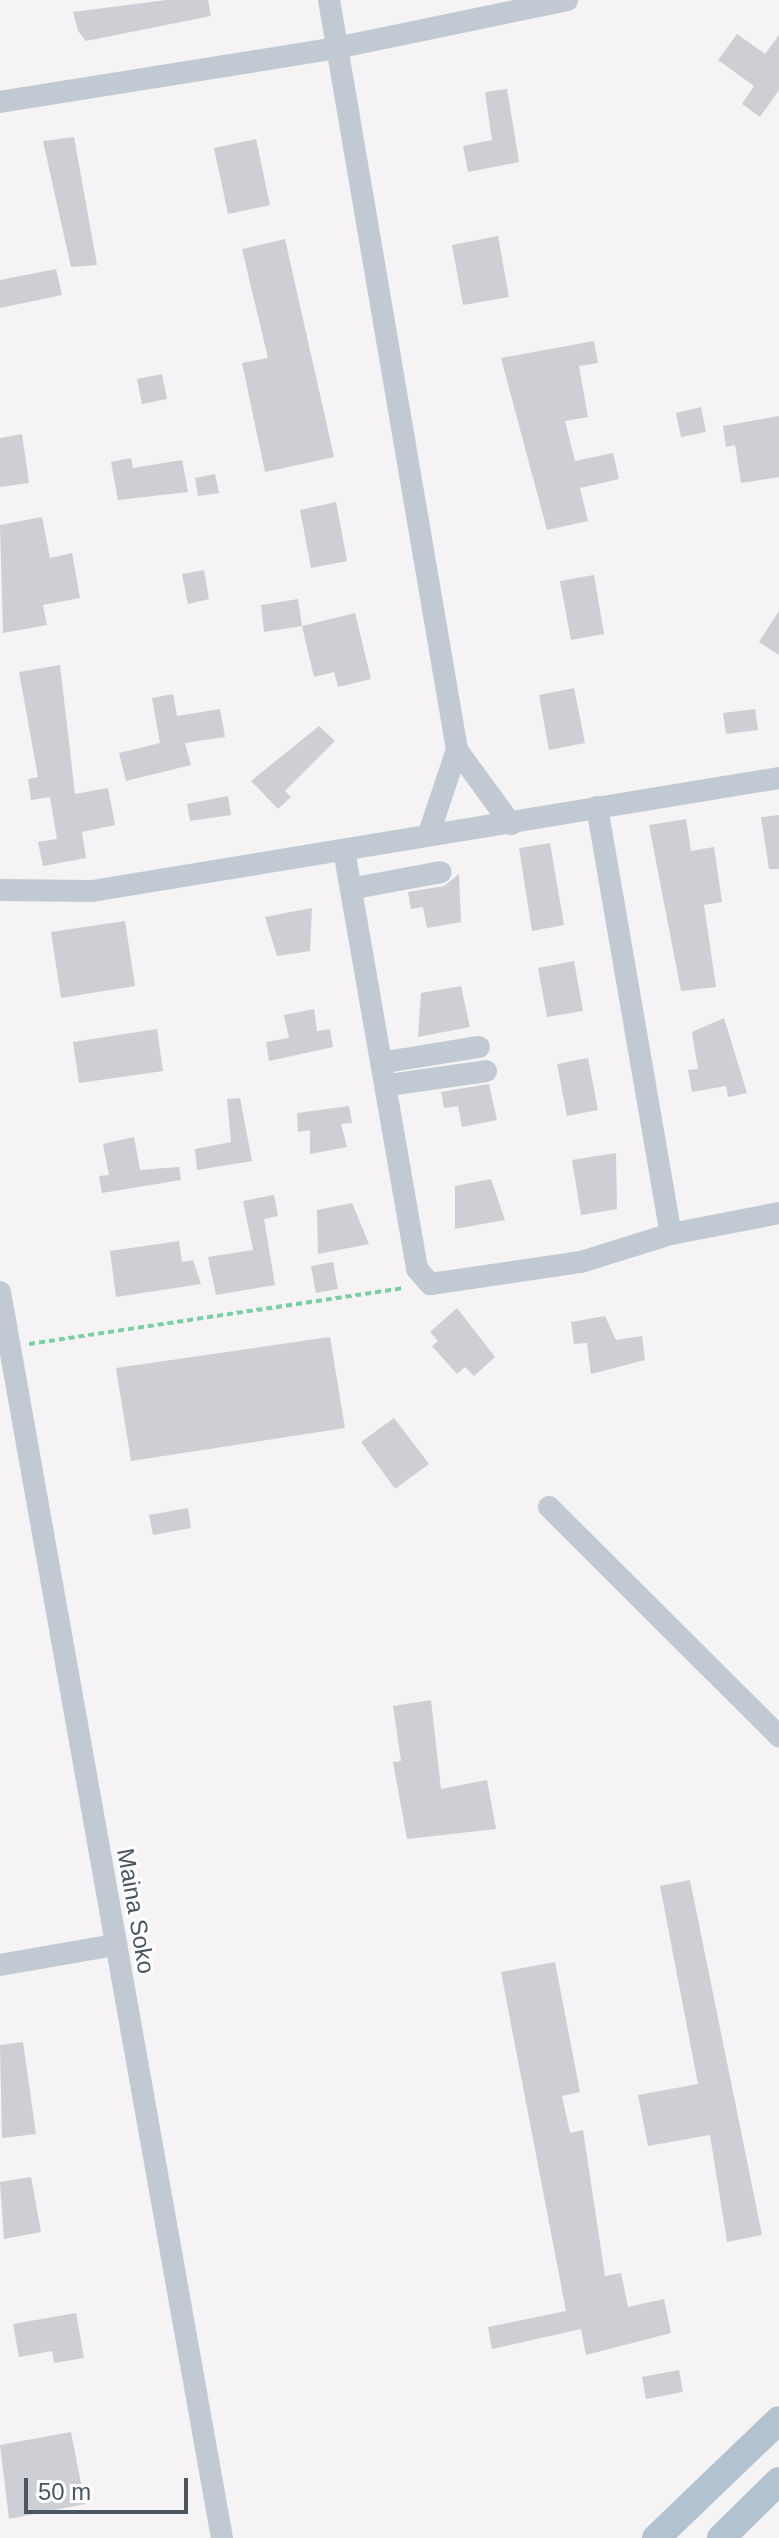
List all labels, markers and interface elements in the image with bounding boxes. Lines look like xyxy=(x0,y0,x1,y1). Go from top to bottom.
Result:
street label: Maina Soko xyxy=(111,1846,161,1976)
scale bar xyxy=(28,2462,192,2512)
text: 50 m xyxy=(38,2478,91,2505)

